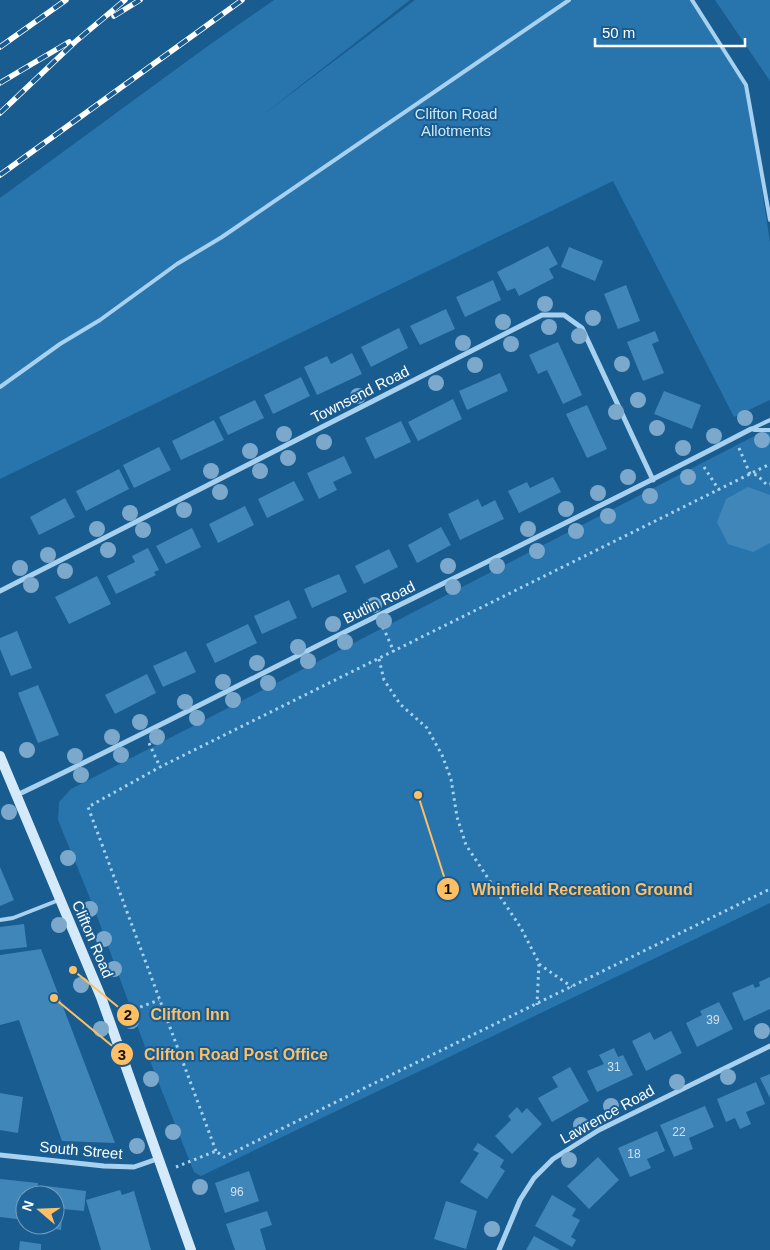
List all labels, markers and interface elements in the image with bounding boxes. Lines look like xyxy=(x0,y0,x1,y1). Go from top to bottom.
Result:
scale bar xyxy=(595,15,745,47)
text: 50 m xyxy=(602,24,635,41)
park label: Clifton Road Allotments xyxy=(415,105,497,139)
street label: Townsend Road xyxy=(308,362,412,426)
street label: Butlin Road xyxy=(340,577,418,627)
callout: Whinfield Recreation Ground xyxy=(436,873,702,904)
text: 1 xyxy=(444,880,452,897)
text: Whinfield Recreation Ground xyxy=(471,881,693,898)
street label: Clifton Road xyxy=(69,898,117,980)
callout: Clifton Inn xyxy=(116,999,240,1030)
text: 2 xyxy=(124,1006,132,1023)
text: Clifton Inn xyxy=(150,1006,230,1023)
house number: 39 xyxy=(706,1013,720,1027)
callout: Clifton Road Post Office xyxy=(109,1039,338,1070)
text: 3 xyxy=(118,1046,126,1063)
text: Clifton Road Post Office xyxy=(144,1046,328,1063)
house number: 31 xyxy=(607,1060,621,1074)
street label: Lawrence Road xyxy=(557,1081,657,1147)
house number: 22 xyxy=(672,1125,686,1139)
street label: South Street xyxy=(39,1138,124,1162)
house number: 18 xyxy=(627,1147,641,1161)
north arrow xyxy=(15,1185,65,1235)
house number: 96 xyxy=(230,1185,244,1199)
text: N xyxy=(18,1198,37,1213)

